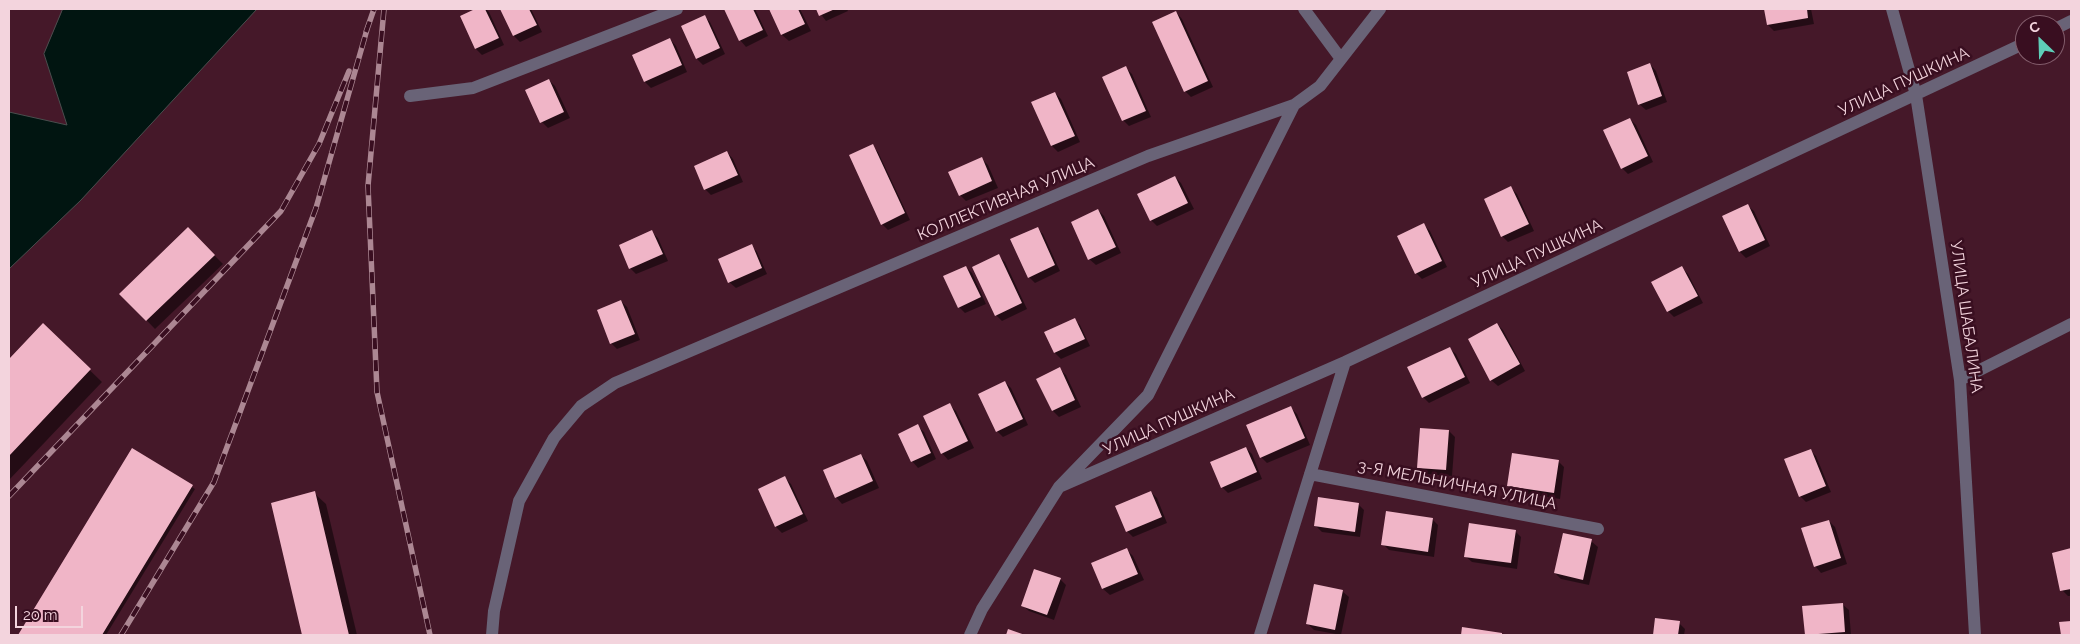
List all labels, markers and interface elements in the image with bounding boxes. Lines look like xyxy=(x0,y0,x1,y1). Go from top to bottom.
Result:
north arrow xyxy=(2015,15,2065,65)
text: С xyxy=(2027,18,2042,36)
street label: УЛИЦА ПУШКИНА xyxy=(1836,43,1972,121)
street label: КОЛЛЕКТИВНАЯ УЛИЦА xyxy=(915,153,1097,245)
street label: УЛИЦА ПУШКИНА xyxy=(1469,215,1605,293)
street label: УЛИЦА ШАБАЛИНА xyxy=(1946,240,1986,394)
street label: УЛИЦА ПУШКИНА xyxy=(1100,384,1238,460)
street label: 3-Я МЕЛЬНИЧНАЯ УЛИЦА xyxy=(1356,456,1558,514)
scale bar xyxy=(18,596,85,628)
text: 20 m xyxy=(23,606,58,624)

